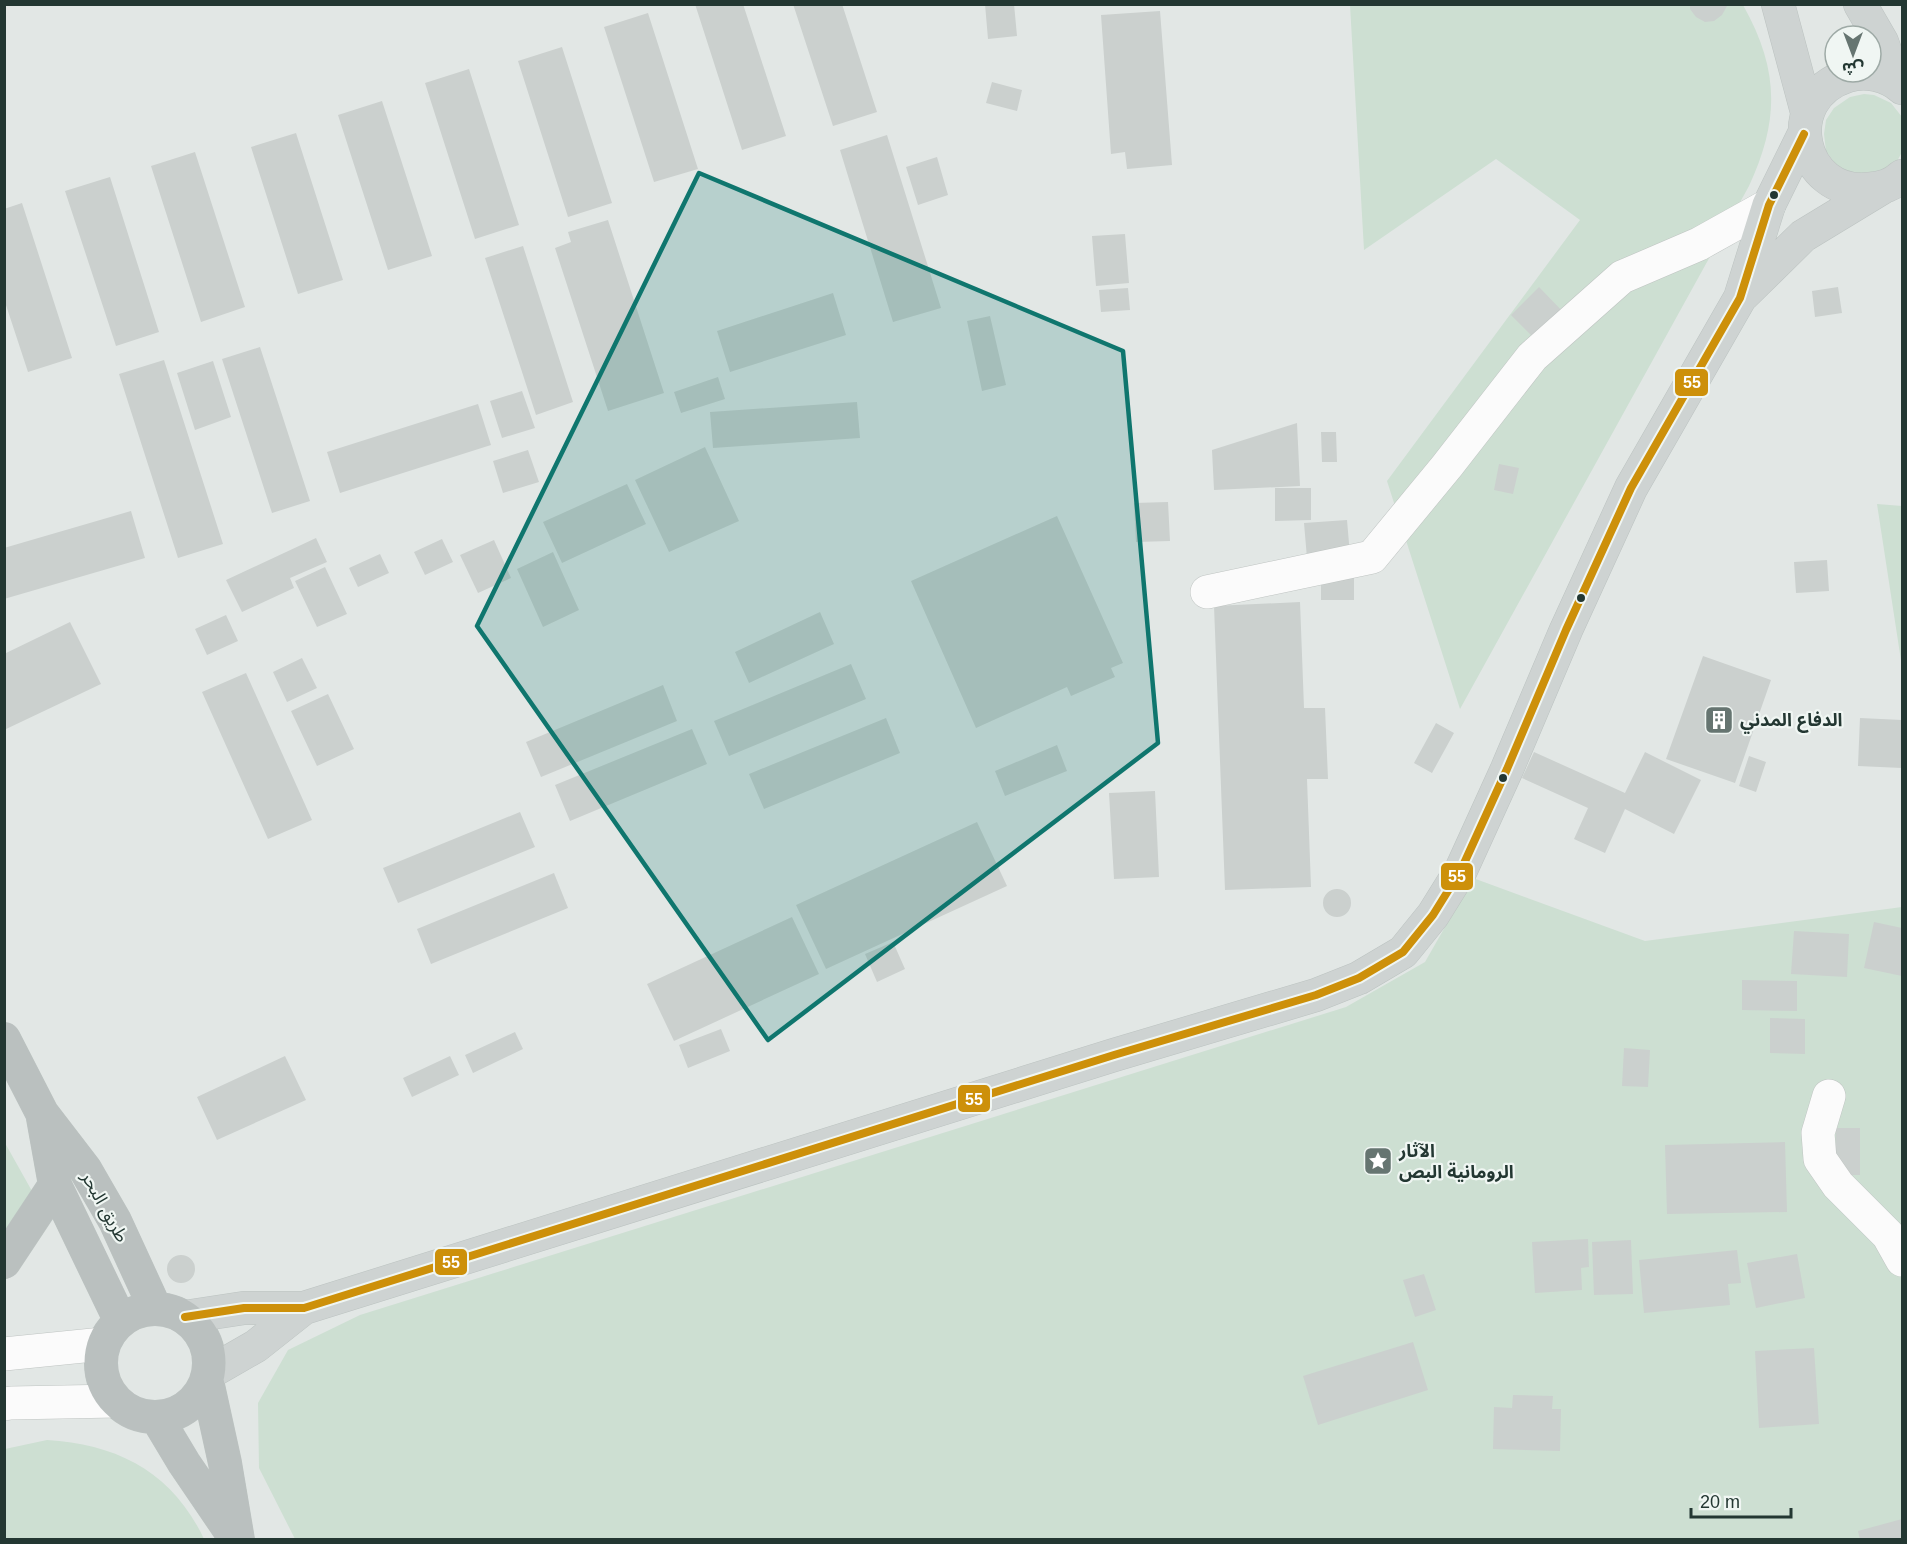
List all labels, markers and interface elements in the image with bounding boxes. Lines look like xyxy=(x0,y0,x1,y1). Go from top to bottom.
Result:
north arrow xyxy=(1823,24,1883,84)
text: ش xyxy=(1842,59,1864,77)
unlabelled marker xyxy=(1768,189,1780,201)
line badge: 55 xyxy=(1674,368,1709,397)
text: 55 xyxy=(1683,374,1701,391)
unlabelled marker xyxy=(1575,592,1587,604)
building icon: الدفاع المدني xyxy=(1703,704,1735,736)
place label: الدفاع المدني xyxy=(1740,710,1843,734)
unlabelled marker xyxy=(1497,772,1509,784)
line badge: 55 xyxy=(1440,862,1474,891)
text: 55 xyxy=(1448,868,1466,885)
line badge: 55 xyxy=(957,1084,991,1113)
text: 55 xyxy=(965,1091,983,1108)
place label: الآثار الرومانية البص xyxy=(1398,1141,1514,1183)
place icon: الآثار الرومانية البص xyxy=(1362,1145,1394,1177)
street label: طريق البحر xyxy=(76,1167,133,1246)
line badge: 55 xyxy=(434,1248,468,1276)
text: 55 xyxy=(442,1254,460,1271)
scale bar xyxy=(1691,1481,1792,1519)
text: 20 m xyxy=(1700,1492,1740,1512)

